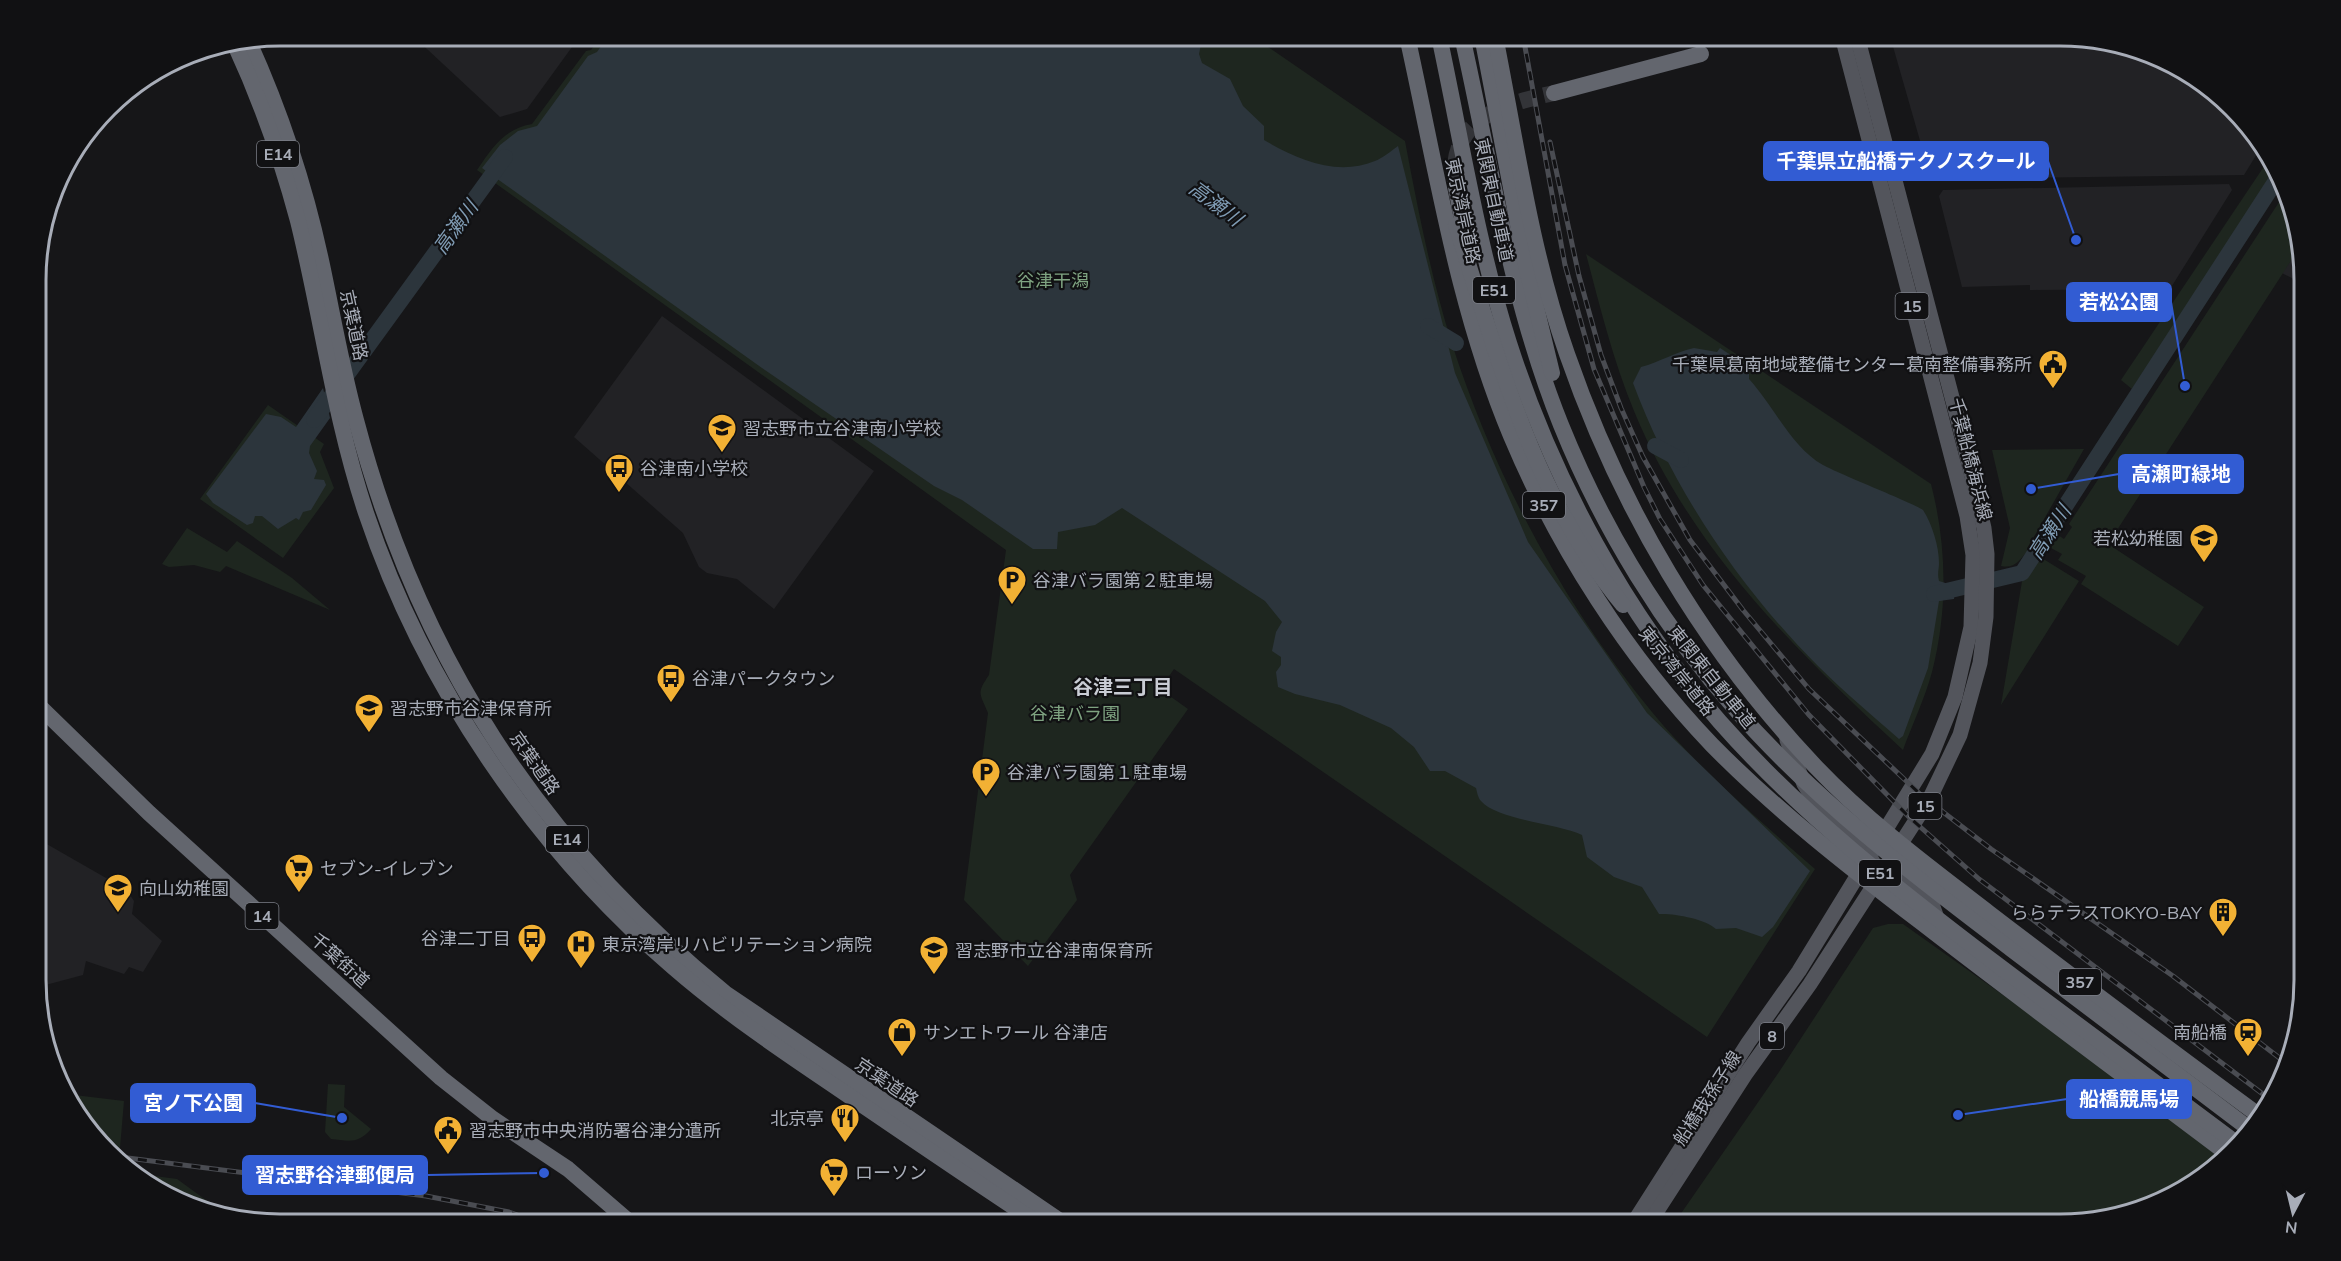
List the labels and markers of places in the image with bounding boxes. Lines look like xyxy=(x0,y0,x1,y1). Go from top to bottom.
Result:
callout: 千葉県立船橋テクノスクール xyxy=(1764,142,2048,180)
callout: 若松公園 xyxy=(2067,283,2171,321)
public building icon: 千葉県葛南地域整備センター葛南整備事務所 xyxy=(2037,348,2069,390)
place label: 千葉県葛南地域整備センター葛南整備事務所 xyxy=(1672,353,2032,376)
school or university icon: 習志野市立谷津南小学校 xyxy=(706,412,738,454)
place label: 習志野市立谷津南小学校 xyxy=(743,417,941,440)
bus stop icon: 谷津南小学校 xyxy=(603,452,635,494)
callout: 高瀬町緑地 xyxy=(2119,455,2243,493)
place label: 谷津南小学校 xyxy=(640,457,748,480)
school or university icon: 若松幼稚園 xyxy=(2188,522,2220,564)
place label: 若松幼稚園 xyxy=(2093,527,2183,550)
parking icon: 谷津バラ園第２駐車場 xyxy=(996,564,1028,606)
place label: 谷津バラ園第２駐車場 xyxy=(1033,569,1213,592)
bus stop icon: 谷津パークタウン xyxy=(655,662,687,704)
place label: 谷津パークタウン xyxy=(692,667,835,690)
school or university icon: 習志野市谷津保育所 xyxy=(353,692,385,734)
place label: 習志野市谷津保育所 xyxy=(390,697,552,720)
parking icon: 谷津バラ園第１駐車場 xyxy=(970,756,1002,798)
place label: 谷津バラ園第１駐車場 xyxy=(1007,761,1187,784)
supermarket icon: セブン-イレブン xyxy=(283,852,315,894)
place label: セブン-イレブン xyxy=(320,857,454,880)
school or university icon: 向山幼稚園 xyxy=(102,872,134,914)
place label: 向山幼稚園 xyxy=(139,877,229,900)
building icon: ららテラスTOKYO-BAY xyxy=(2207,896,2239,938)
place label: ららテラスTOKYO-BAY xyxy=(2011,901,2203,924)
bus stop icon: 谷津二丁目 xyxy=(516,922,548,964)
place label: 谷津二丁目 xyxy=(421,927,511,950)
hospital icon: 東京湾岸リハビリテーション病院 xyxy=(565,928,597,970)
place label: 東京湾岸リハビリテーション病院 xyxy=(602,933,872,956)
school or university icon: 習志野市立谷津南保育所 xyxy=(918,934,950,976)
place label: 習志野市立谷津南保育所 xyxy=(955,939,1153,962)
shop icon: サンエトワール 谷津店 xyxy=(886,1016,918,1058)
station icon: 南船橋 xyxy=(2232,1016,2264,1058)
place label: サンエトワール 谷津店 xyxy=(923,1021,1108,1044)
place label: 南船橋 xyxy=(2173,1021,2227,1044)
callout: 船橋競馬場 xyxy=(2067,1080,2191,1118)
callout: 宮ノ下公園 xyxy=(131,1084,255,1122)
restaurant icon: 北京亭 xyxy=(829,1102,861,1144)
place label: 北京亭 xyxy=(770,1107,824,1130)
public building icon: 習志野市中央消防署谷津分遣所 xyxy=(432,1114,464,1156)
place label: 習志野市中央消防署谷津分遣所 xyxy=(469,1119,721,1142)
callout: 習志野谷津郵便局 xyxy=(243,1156,427,1194)
supermarket icon: ローソン xyxy=(818,1156,850,1198)
place label: ローソン xyxy=(855,1161,927,1184)

